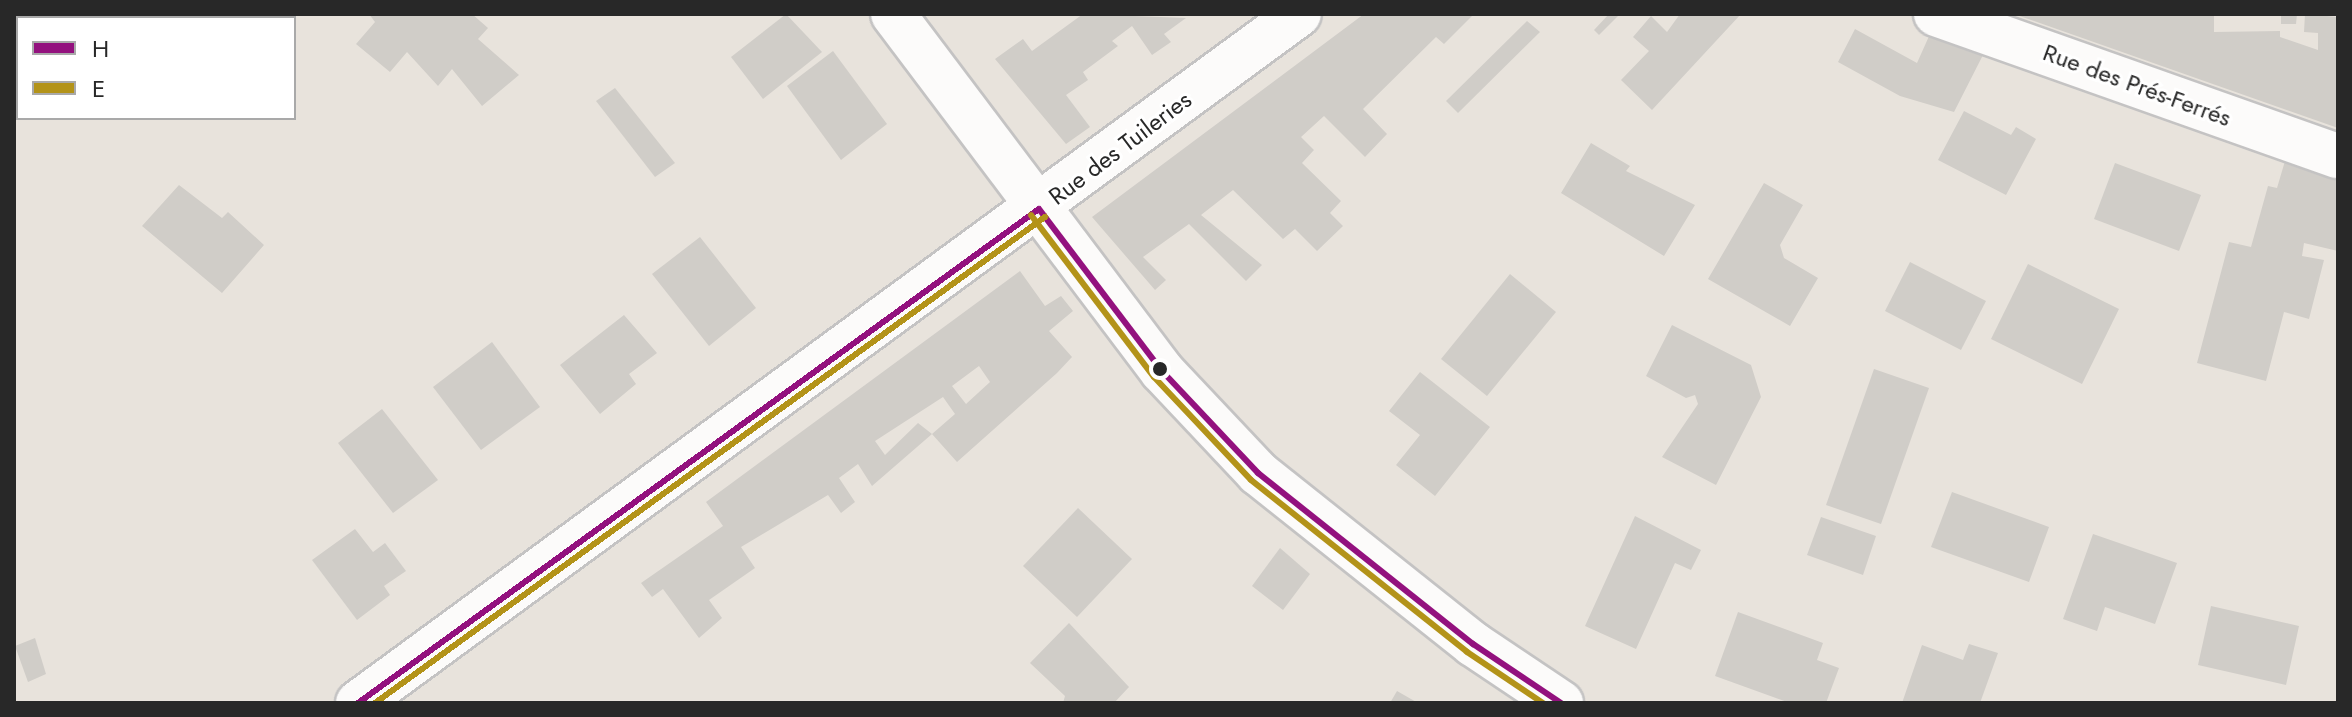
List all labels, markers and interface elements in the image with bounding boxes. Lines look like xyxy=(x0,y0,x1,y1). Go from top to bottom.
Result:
legend xyxy=(16,16,296,120)
text: H xyxy=(92,31,109,66)
street label: Rue des Prés-Ferrés xyxy=(2039,38,2235,132)
text: E xyxy=(92,71,105,106)
street label: Rue des Tuileries xyxy=(1043,85,1197,211)
unlabelled marker xyxy=(1152,361,1168,377)

